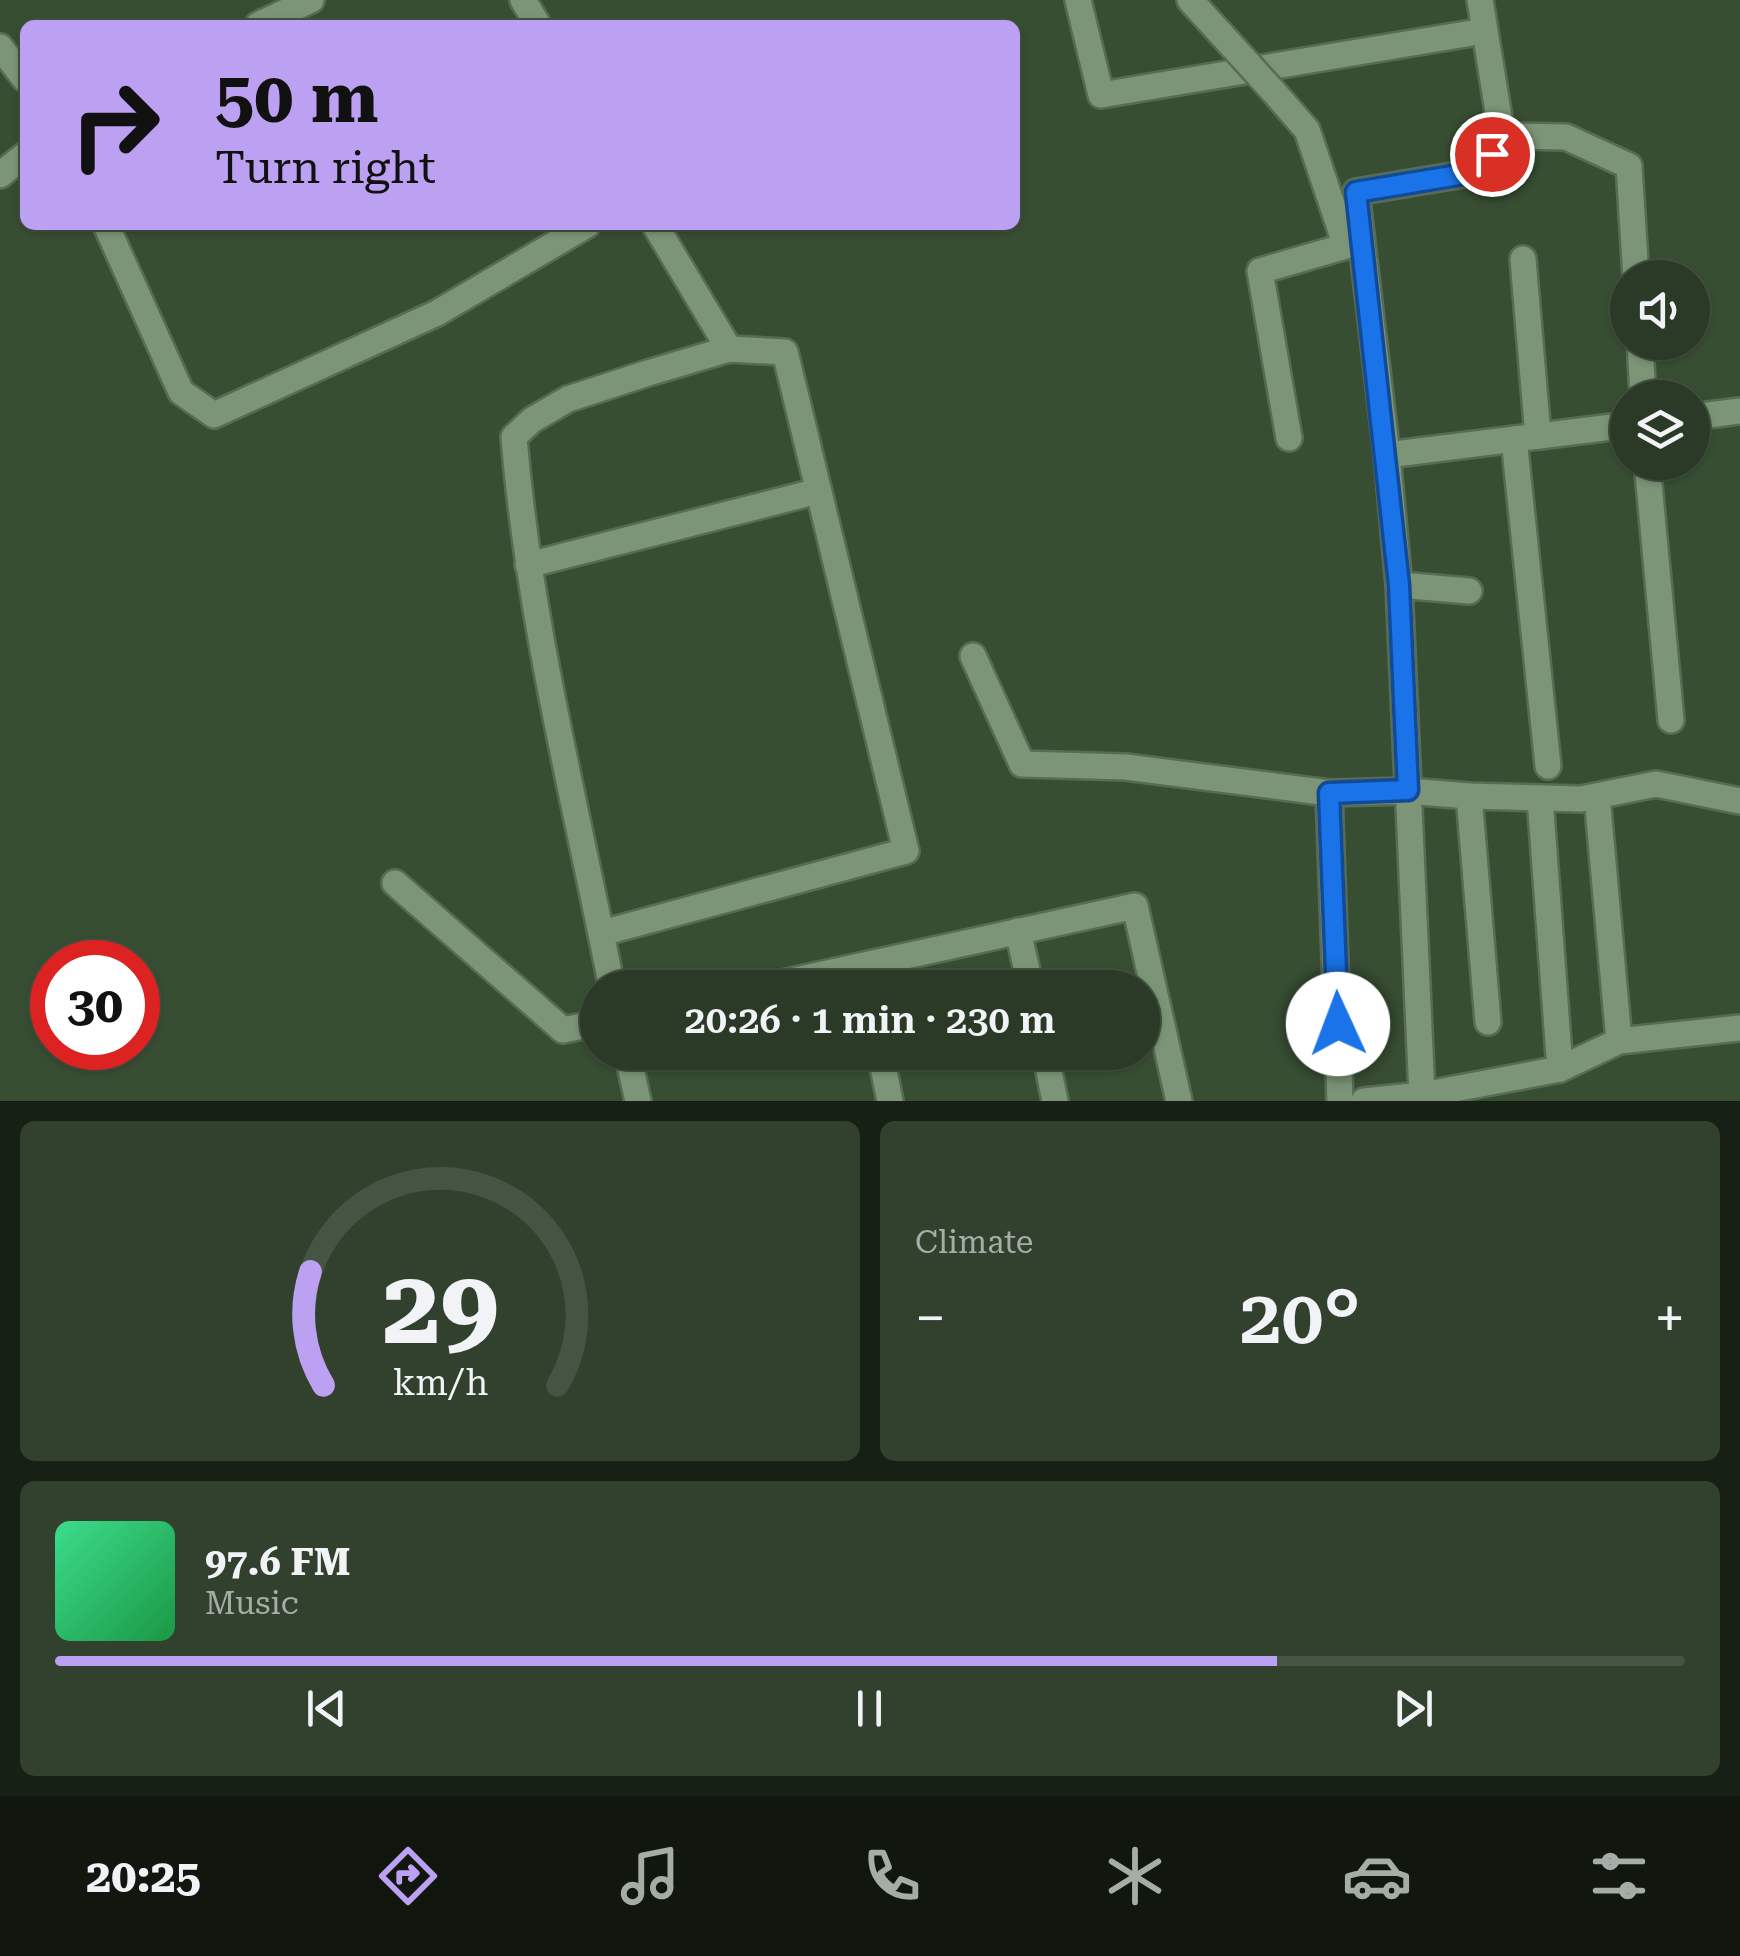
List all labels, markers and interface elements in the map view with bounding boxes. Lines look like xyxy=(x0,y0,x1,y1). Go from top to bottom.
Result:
text: 50 m xyxy=(215,57,379,139)
icon: right xyxy=(50,60,180,190)
pin xyxy=(1450,112,1535,197)
icon: arrive xyxy=(1465,127,1520,182)
text: Turn right xyxy=(215,141,436,194)
map controls xyxy=(1610,260,1710,480)
button: sound xyxy=(1610,260,1710,360)
button: layers xyxy=(1610,380,1710,480)
speed limit sign: 30 xyxy=(30,940,160,1070)
position arrow xyxy=(1286,972,1390,1076)
text: 20:26 · 1 min · 230 m xyxy=(685,998,1056,1042)
text: Climate xyxy=(915,1223,1033,1261)
text: 29 xyxy=(382,1247,498,1368)
text: 20° xyxy=(1239,1273,1361,1361)
text: − xyxy=(915,1286,946,1350)
text: + xyxy=(1654,1286,1685,1350)
text: km/h xyxy=(392,1362,488,1404)
text: 97.6 FM xyxy=(205,1540,351,1584)
text: Music xyxy=(205,1584,299,1622)
icon: previous xyxy=(299,1681,354,1736)
icon: pause xyxy=(842,1681,897,1736)
icon: next xyxy=(1386,1681,1441,1736)
icon: directions xyxy=(373,1841,443,1911)
icon: music xyxy=(615,1841,685,1911)
icon: phone xyxy=(857,1841,927,1911)
icon: climate xyxy=(1100,1841,1170,1911)
icon: car xyxy=(1342,1841,1412,1911)
icon: filters xyxy=(1584,1841,1654,1911)
text: 20:25 xyxy=(86,1850,201,1903)

